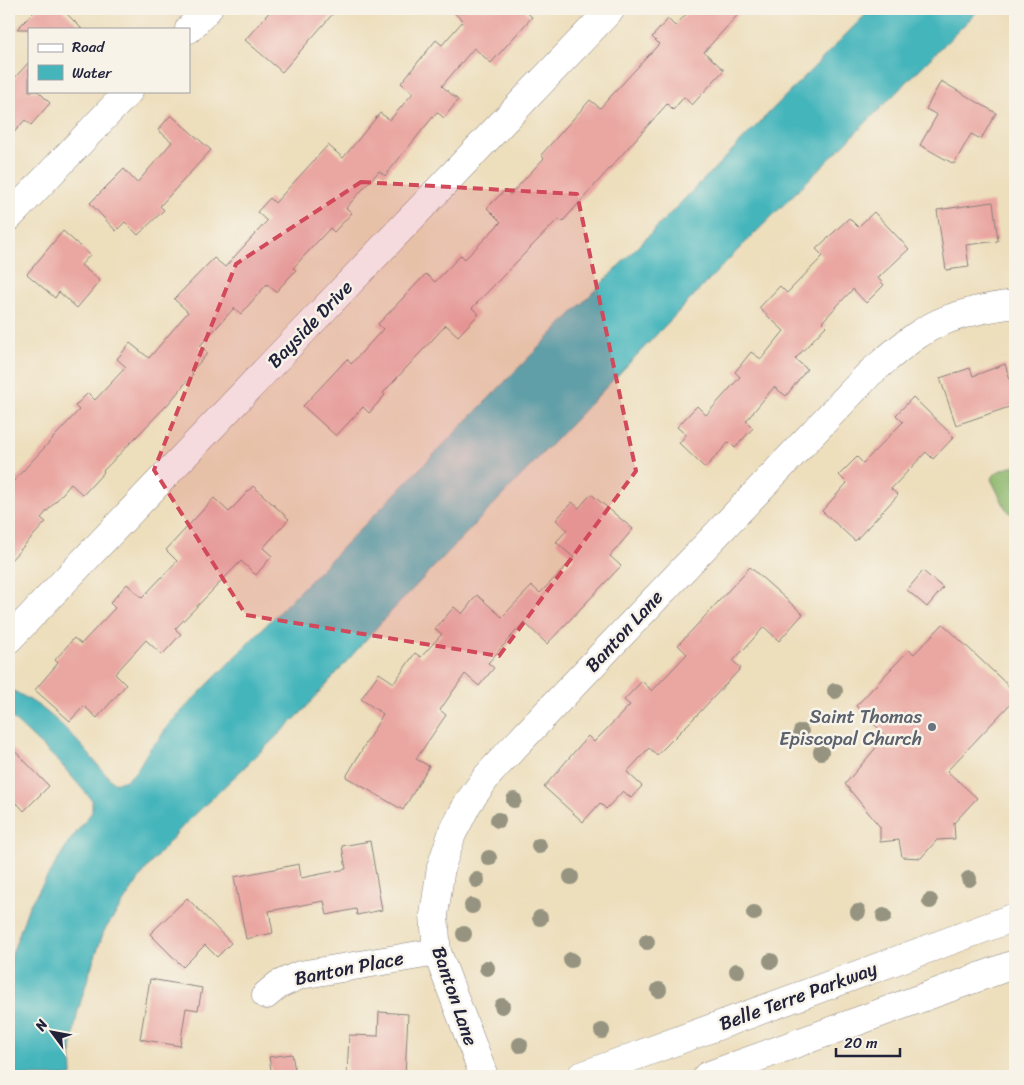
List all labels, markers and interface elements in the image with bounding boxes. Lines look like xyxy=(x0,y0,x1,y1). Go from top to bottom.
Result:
legend xyxy=(28,28,190,92)
text: Road xyxy=(72,34,105,60)
text: Water xyxy=(72,60,112,86)
street label: Bayside Drive xyxy=(259,272,361,376)
street label: Banton Lane xyxy=(577,582,671,680)
place label: Saint Thomas Episcopal Church xyxy=(779,700,922,755)
marker: Saint Thomas Episcopal Church xyxy=(926,721,938,733)
street label: Banton Place xyxy=(292,941,407,995)
street label: Banton Lane xyxy=(423,942,487,1050)
street label: Belle Terre Parkway xyxy=(714,952,882,1040)
north arrow xyxy=(28,1008,78,1058)
text: N xyxy=(28,1014,55,1037)
scale bar xyxy=(836,1025,900,1057)
text: 20 m xyxy=(844,1030,878,1056)

